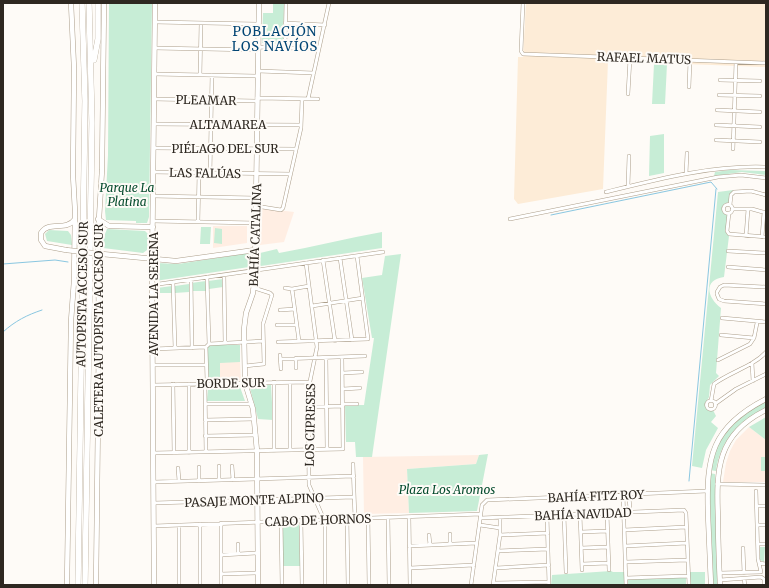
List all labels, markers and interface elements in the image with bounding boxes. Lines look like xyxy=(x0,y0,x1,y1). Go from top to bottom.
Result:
district label: POBLACIÓN LOS NAVÍOS xyxy=(232,22,318,55)
street label: RAFAEL MATUS xyxy=(597,49,691,67)
street label: PLEAMAR xyxy=(175,92,237,108)
street label: ALTAMAREA xyxy=(189,117,267,132)
street label: PIÉLAGO DEL SUR xyxy=(171,141,279,156)
street label: LAS FALÚAS xyxy=(169,165,241,181)
park label: Parque La Platina xyxy=(100,180,155,209)
street label: BAHÍA CATALINA xyxy=(246,183,264,287)
street label: AUTOPISTA ACCESO SUR xyxy=(73,220,91,368)
street label: CALETERA AUTOPISTA ACCESO SUR xyxy=(91,223,106,437)
street label: AVENIDA LA SERENA xyxy=(146,231,161,357)
street label: BORDE SUR xyxy=(197,375,266,391)
street label: LOS CIPRESES xyxy=(302,383,318,467)
park label: Plaza Los Aromos xyxy=(399,482,495,497)
street label: BAHÍA FITZ ROY xyxy=(547,487,645,505)
street label: PASAJE MONTE ALPINO xyxy=(184,490,324,510)
street label: BAHÍA NAVIDAD xyxy=(534,505,632,523)
street label: CABO DE HORNOS xyxy=(264,511,372,529)

